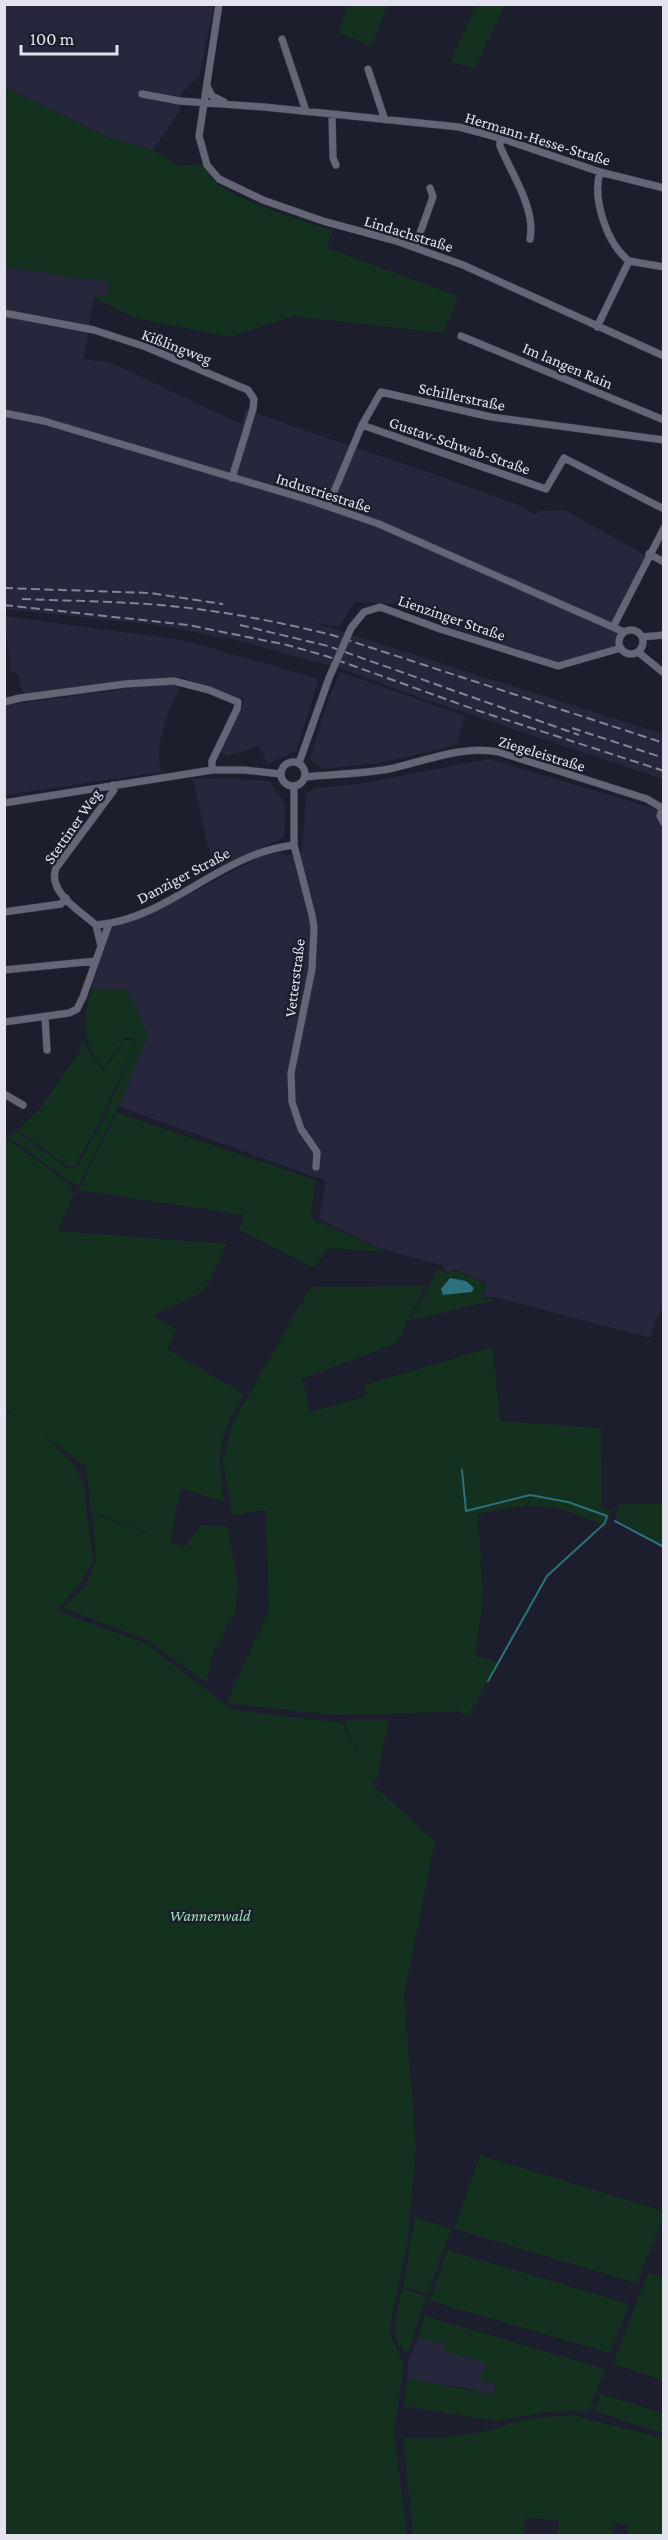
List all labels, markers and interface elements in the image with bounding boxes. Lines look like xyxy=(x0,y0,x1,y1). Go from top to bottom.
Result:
scale bar xyxy=(21,18,117,56)
text: 100 m xyxy=(30,29,75,49)
street label: Hermann-Hesse-Straße xyxy=(463,108,613,169)
street label: Lindachstraße xyxy=(362,212,455,255)
street label: Kißlingweg xyxy=(139,325,214,369)
street label: Im langen Rain xyxy=(520,339,616,393)
street label: Schillerstraße xyxy=(417,379,507,414)
street label: Gustav-Schwab-Straße xyxy=(387,413,533,478)
street label: Industriestraße xyxy=(274,469,374,516)
street label: Lienzinger Straße xyxy=(396,591,508,645)
street label: Ziegeleistraße xyxy=(496,732,587,776)
street label: Stettiner Weg xyxy=(40,785,105,868)
street label: Danziger Straße xyxy=(134,844,233,908)
street label: Vetterstraße xyxy=(281,938,308,1018)
park label: Wannenwald xyxy=(170,1907,251,1924)

